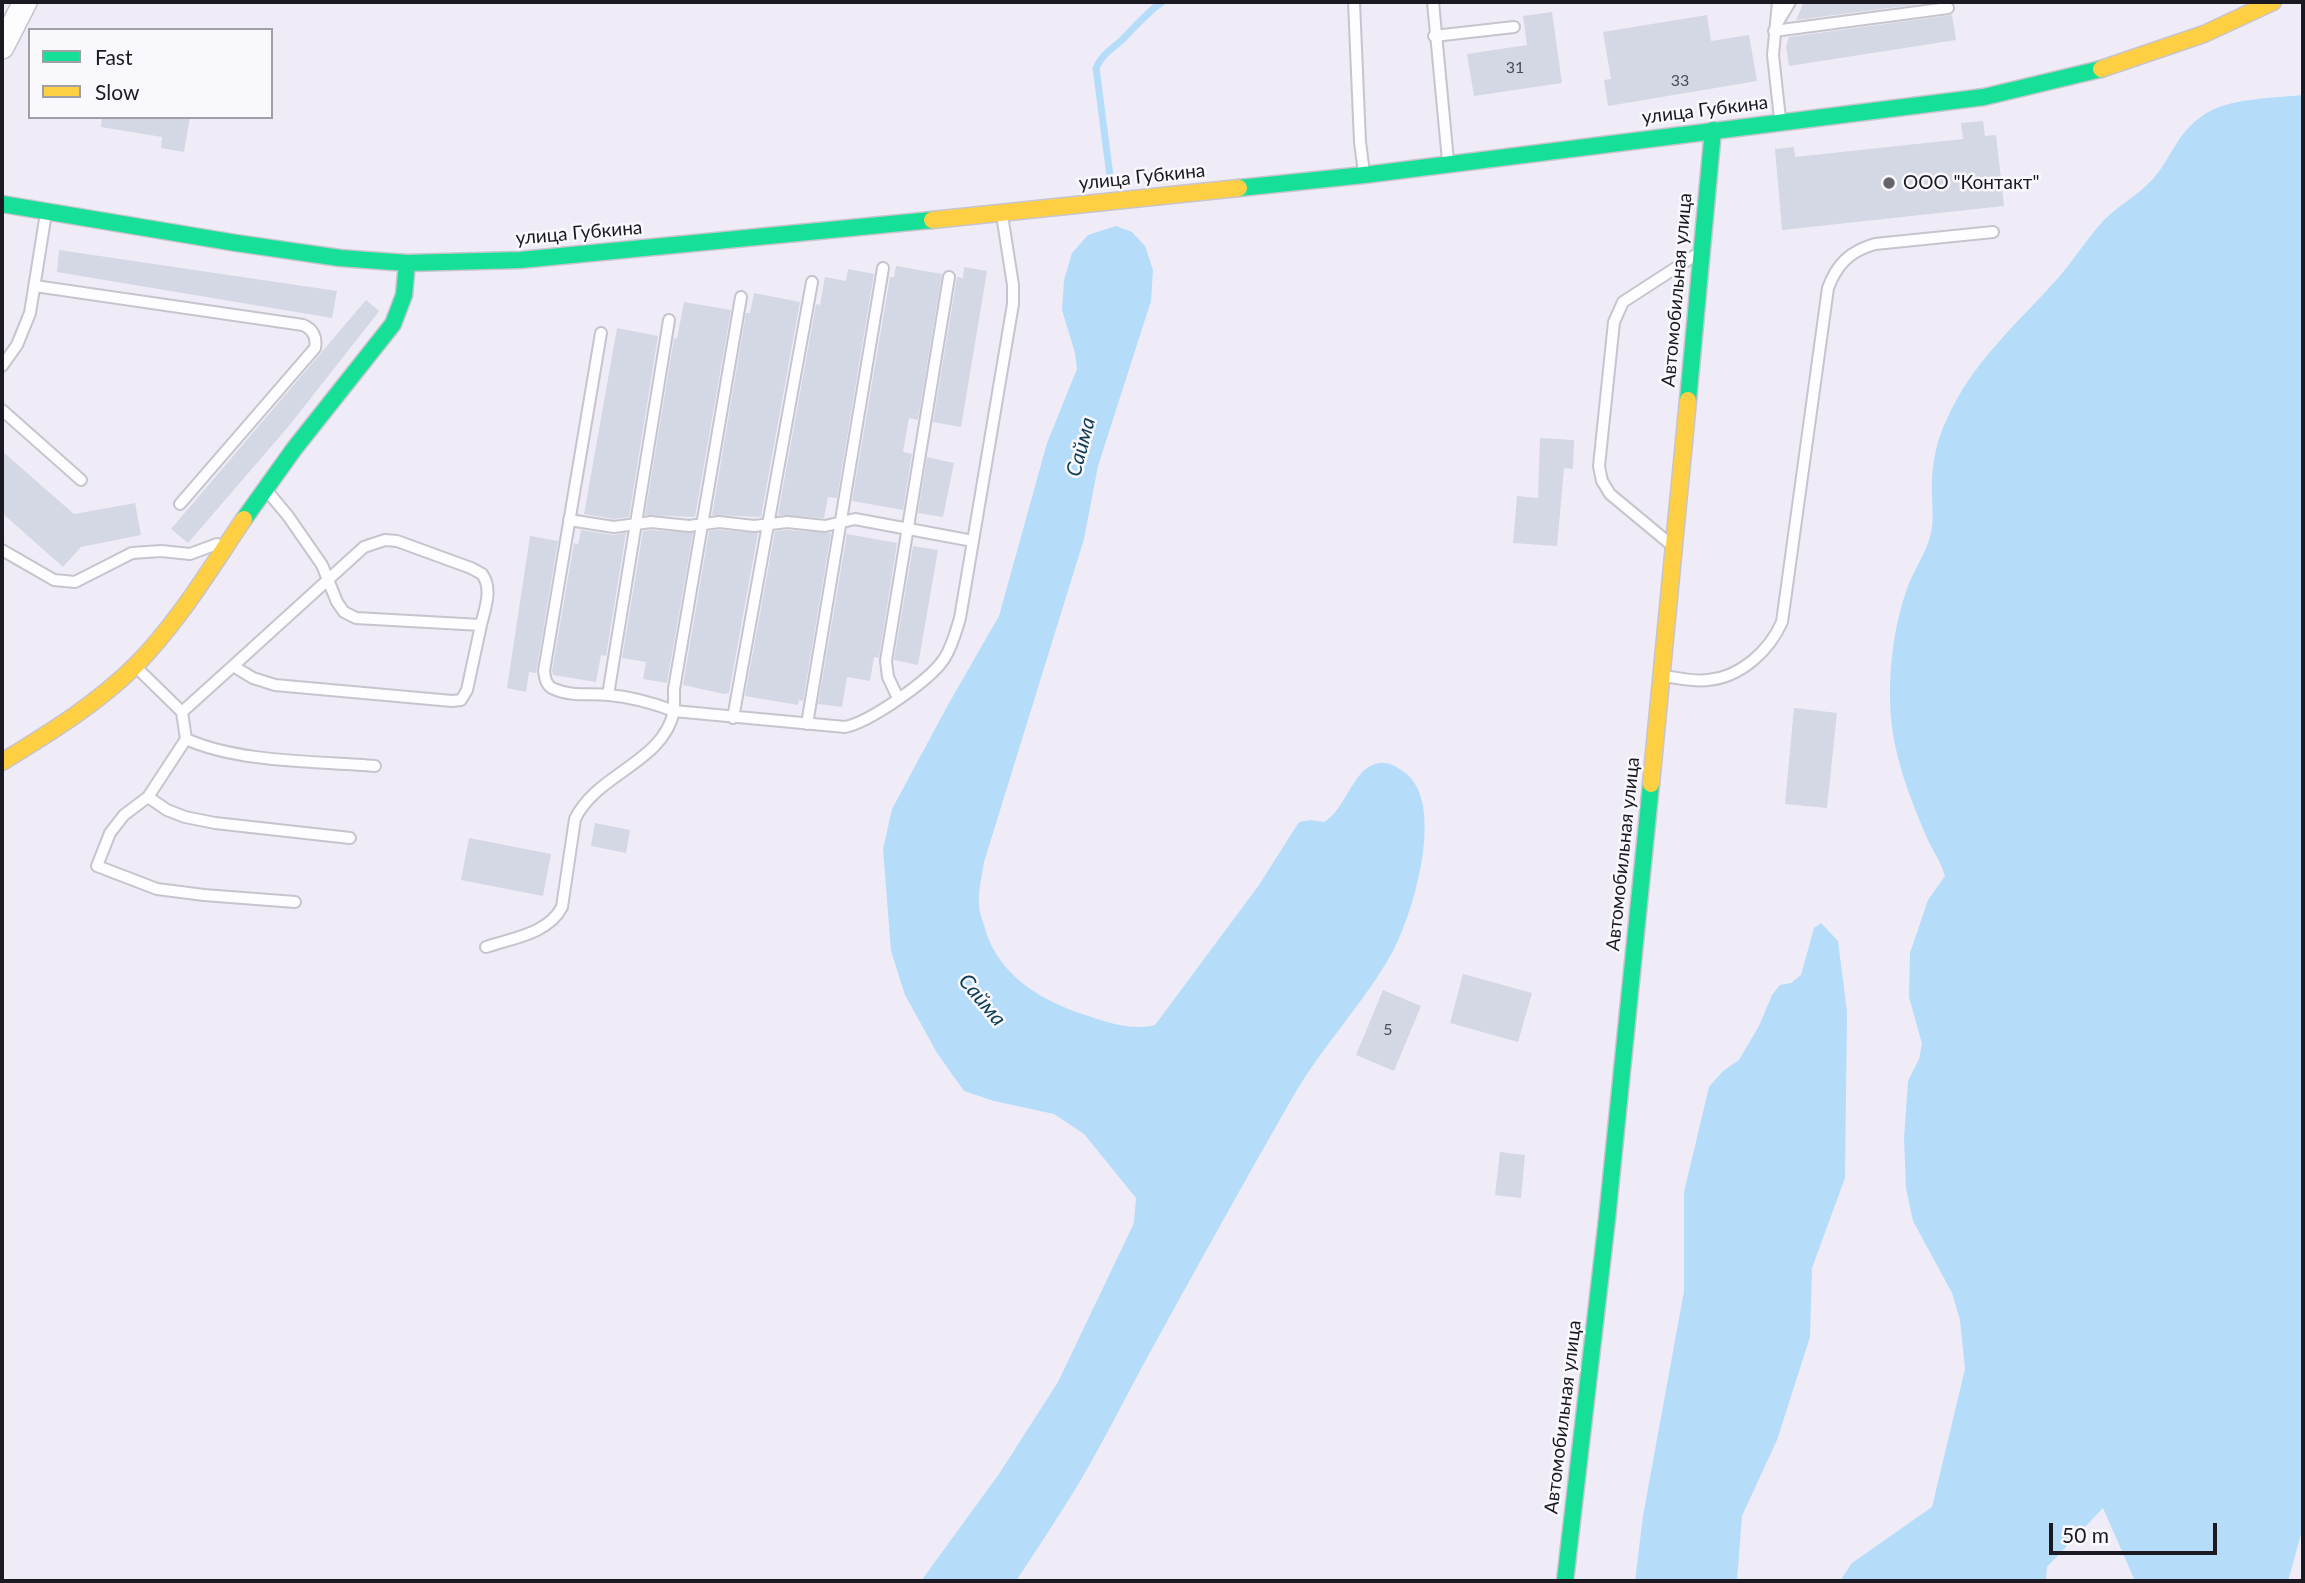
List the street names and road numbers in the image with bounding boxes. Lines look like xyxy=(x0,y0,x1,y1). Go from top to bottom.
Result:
street label: улица Губкина xyxy=(1641,91,1769,129)
street label: улица Губкина xyxy=(1078,159,1206,195)
street label: Автомобильная улица xyxy=(1657,192,1697,388)
street label: улица Губкина xyxy=(515,216,643,250)
street label: Автомобильная улица xyxy=(1601,756,1645,952)
street label: Автомобильная улица xyxy=(1540,1319,1586,1515)

